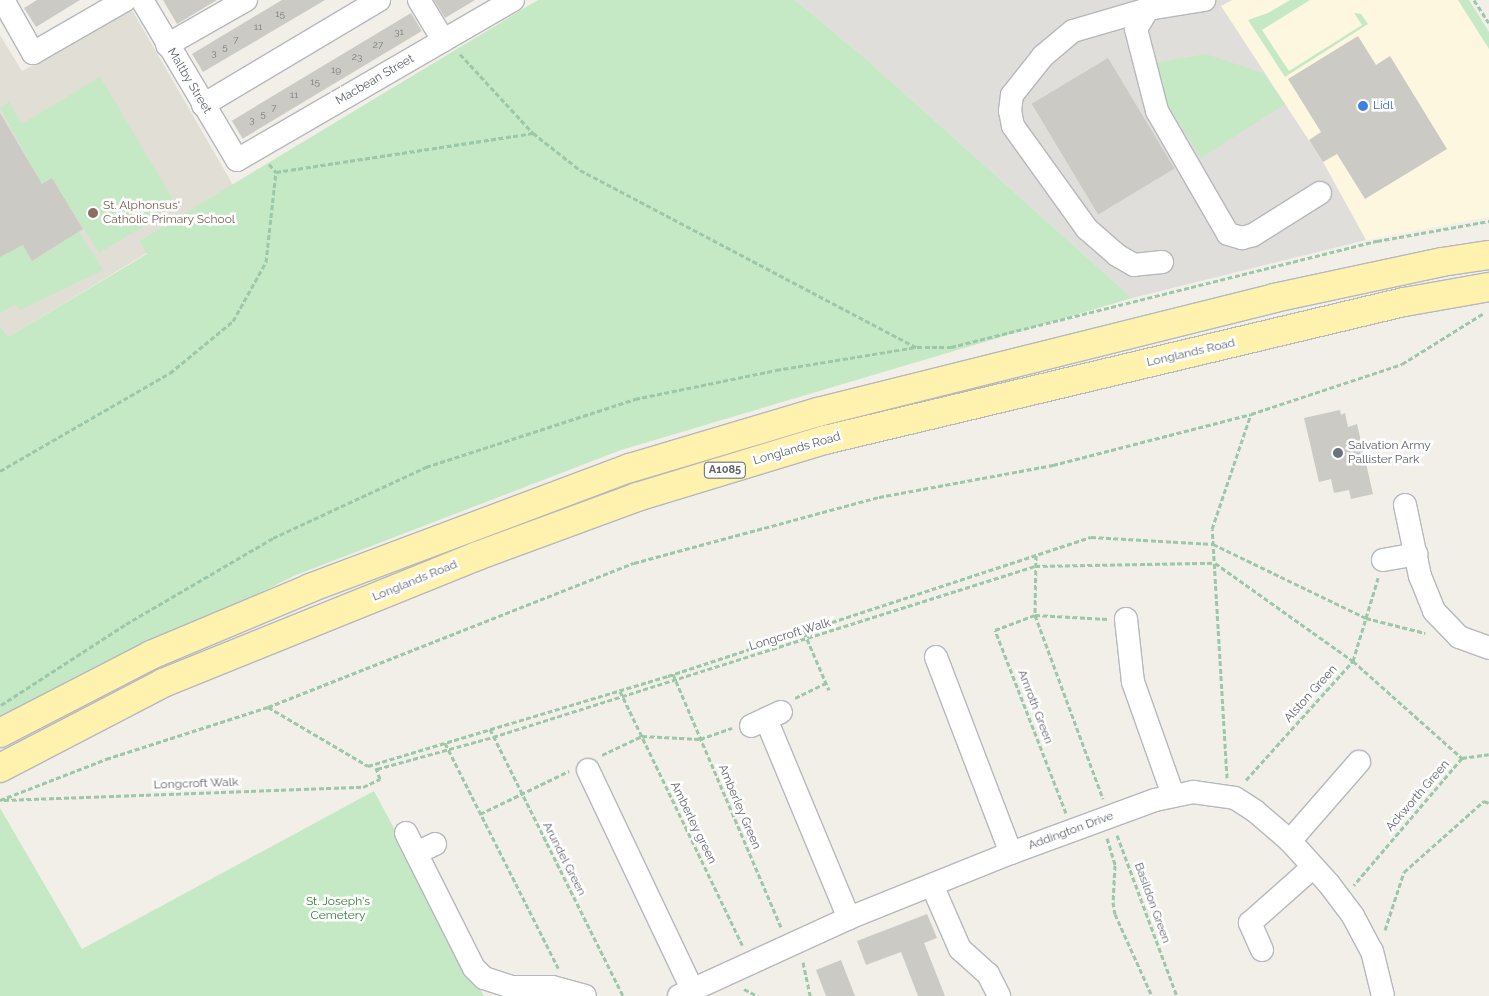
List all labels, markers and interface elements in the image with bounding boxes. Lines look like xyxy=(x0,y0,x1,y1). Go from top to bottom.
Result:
house number: 15 xyxy=(275,8,285,20)
house number: 11 xyxy=(254,21,262,33)
house number: 31 xyxy=(394,26,404,38)
house number: 7 xyxy=(233,34,239,46)
house number: 27 xyxy=(373,39,383,51)
house number: 5 xyxy=(222,41,228,53)
street label: Maltby Street xyxy=(164,45,214,117)
house number: 3 xyxy=(211,47,217,59)
house number: 23 xyxy=(352,51,362,63)
street label: Macbean Street xyxy=(333,52,417,108)
house number: 19 xyxy=(331,64,341,76)
house number: 15 xyxy=(310,76,320,88)
house number: 11 xyxy=(290,89,298,101)
place label: Lidl xyxy=(1373,99,1393,113)
marker: Lidl xyxy=(1357,100,1369,112)
house number: 7 xyxy=(271,102,277,114)
house number: 5 xyxy=(260,108,266,120)
house number: 3 xyxy=(249,114,255,126)
place label: St. Alphonsus' Catholic Primary School xyxy=(103,199,235,227)
marker: St. Alphonsus' Catholic Primary School xyxy=(87,207,99,219)
street label: Longlands Road xyxy=(1145,336,1237,370)
street label: Longlands Road xyxy=(752,430,842,468)
place label: Salvation Army Pallister Park xyxy=(1348,439,1431,467)
marker: Salvation Army Pallister Park xyxy=(1332,447,1344,459)
road number: A1085 xyxy=(704,462,746,478)
street label: Longlands Road xyxy=(370,557,460,605)
street label: Longcroft Walk xyxy=(747,616,833,654)
street label: Alston Green xyxy=(1282,662,1340,726)
street label: Amroth Green xyxy=(1014,668,1056,746)
street label: Ackworth Green xyxy=(1383,757,1453,835)
street label: Amberley Green xyxy=(715,762,763,852)
street label: Longcroft Walk xyxy=(153,775,239,793)
street label: Amberley green xyxy=(667,779,719,867)
street label: Addington Drive xyxy=(1026,809,1116,853)
street label: Arundel Green xyxy=(539,820,589,898)
street label: Basildon Green xyxy=(1131,861,1173,945)
park label: St. Joseph's Cemetery xyxy=(306,895,370,923)

